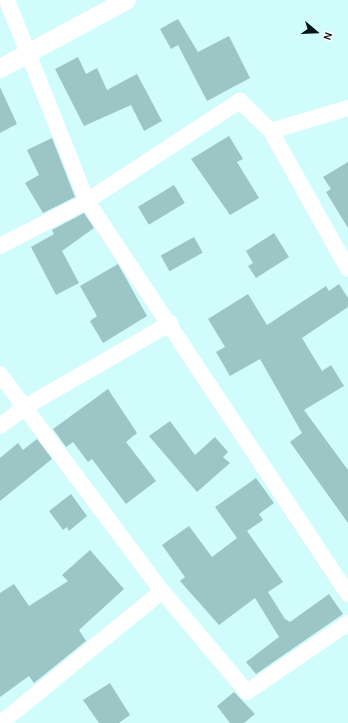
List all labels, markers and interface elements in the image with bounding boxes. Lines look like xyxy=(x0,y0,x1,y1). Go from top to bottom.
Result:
north arrow xyxy=(296,12,336,52)
text: N xyxy=(320,30,335,42)

